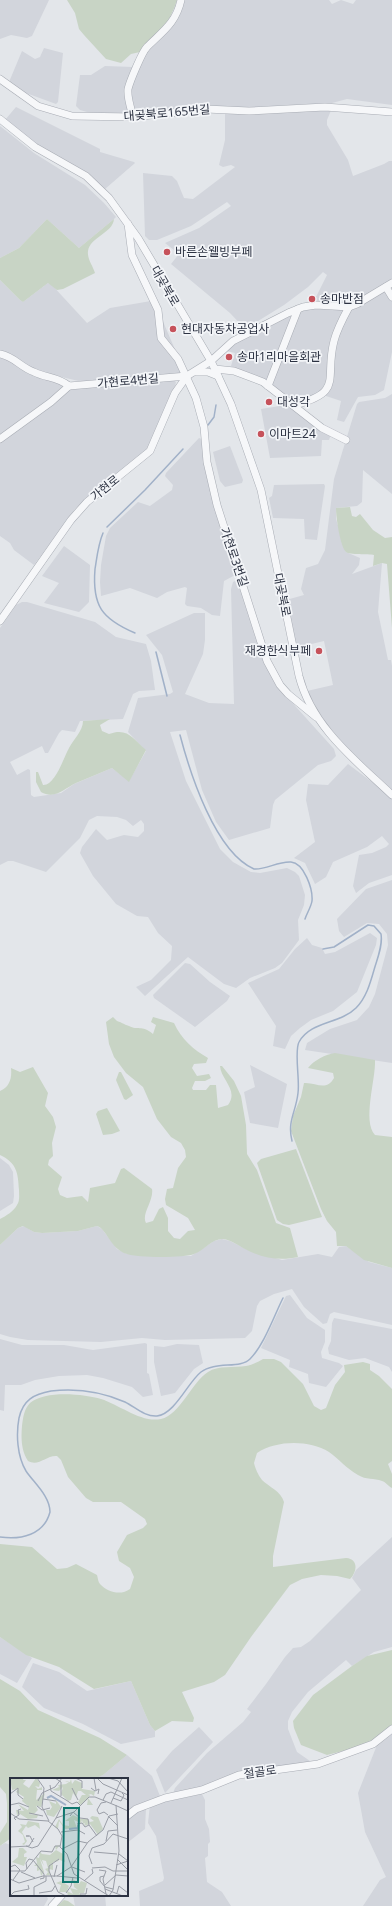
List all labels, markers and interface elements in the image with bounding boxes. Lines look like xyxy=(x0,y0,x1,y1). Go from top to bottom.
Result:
street label: 대곶북로165번길 xyxy=(123,100,211,125)
place label: 바른손웰빙부페 xyxy=(175,243,252,260)
marker: 바른손웰빙부페 xyxy=(162,247,172,257)
street label: 대곶북로 xyxy=(147,262,184,309)
place label: 송마반점 xyxy=(320,290,364,307)
marker: 송마반점 xyxy=(307,294,317,304)
place label: 현대자동차공업사 xyxy=(181,320,269,337)
marker: 현대자동차공업사 xyxy=(168,324,178,334)
place label: 송마1리마을회관 xyxy=(237,348,321,365)
marker: 송마1리마을회관 xyxy=(224,352,234,362)
street label: 가현로4번길 xyxy=(96,369,160,392)
place label: 대성각 xyxy=(277,393,310,410)
marker: 대성각 xyxy=(264,397,274,407)
place label: 이마트24 xyxy=(269,425,316,442)
marker: 이마트24 xyxy=(256,429,266,439)
street label: 가현로 xyxy=(86,471,123,505)
street label: 가현로3번길 xyxy=(216,525,253,589)
street label: 대곶북로 xyxy=(270,572,295,618)
place label: 재경한식부페 xyxy=(245,642,311,659)
marker: 재경한식부페 xyxy=(314,646,324,656)
street label: 절골로 xyxy=(242,1761,278,1782)
inset map xyxy=(10,1778,128,1896)

